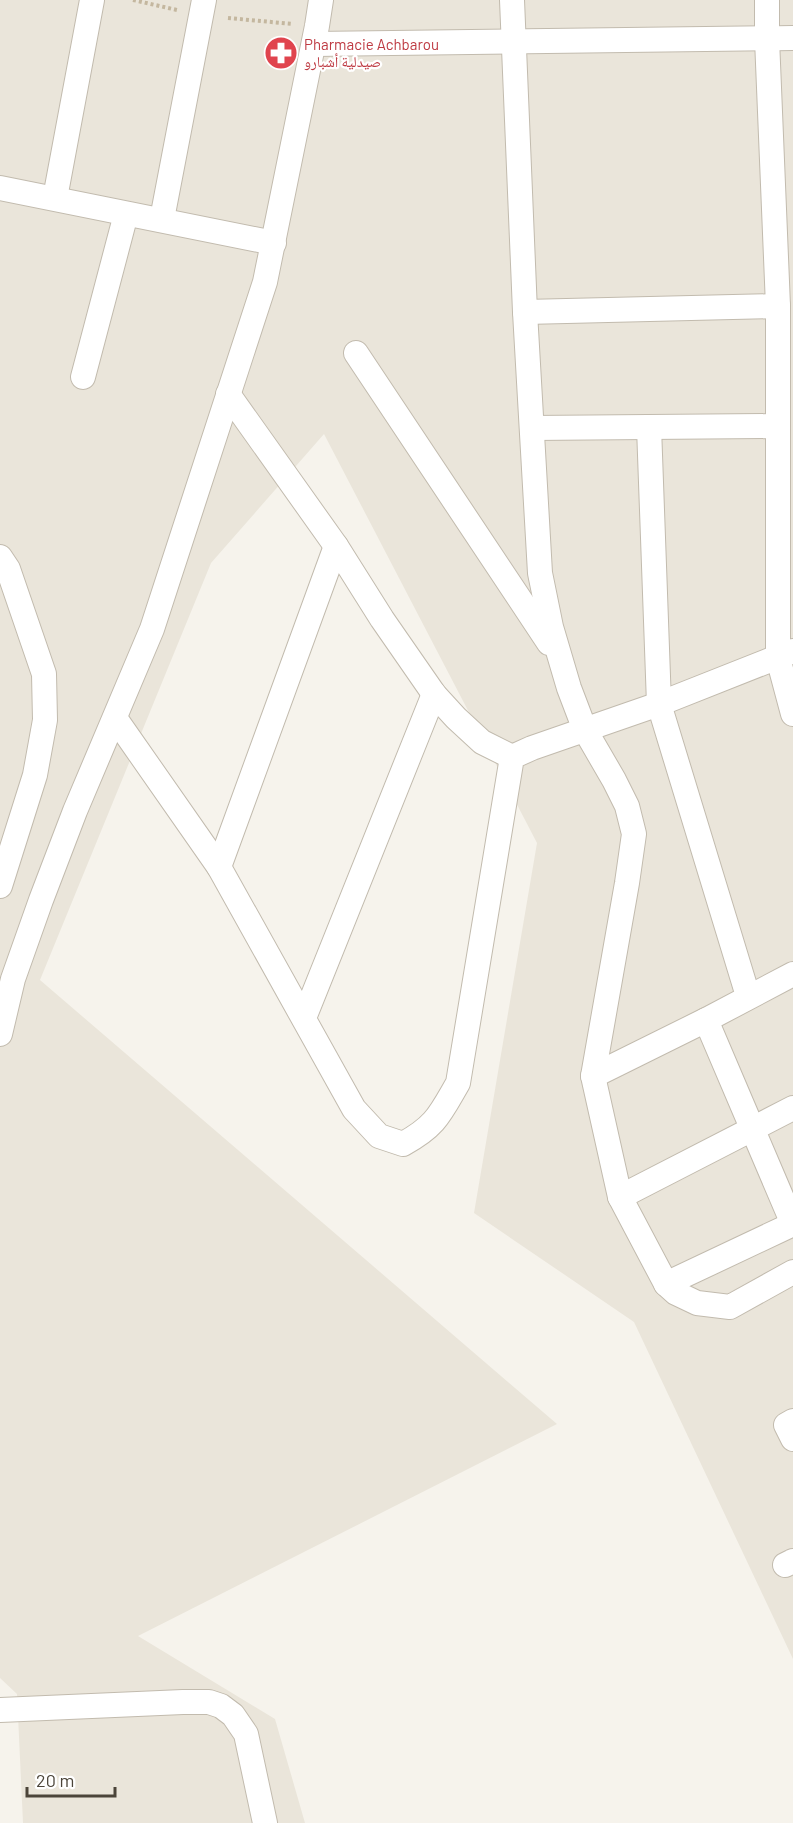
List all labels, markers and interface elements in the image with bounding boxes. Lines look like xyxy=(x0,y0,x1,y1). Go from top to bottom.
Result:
pharmacy icon: Pharmacie Achbarou صيدلية أشبارو xyxy=(263,35,299,71)
place label: Pharmacie Achbarou صيدلية أشبارو xyxy=(304,35,439,71)
scale bar xyxy=(27,1760,116,1798)
text: 20 m xyxy=(36,1769,74,1791)

